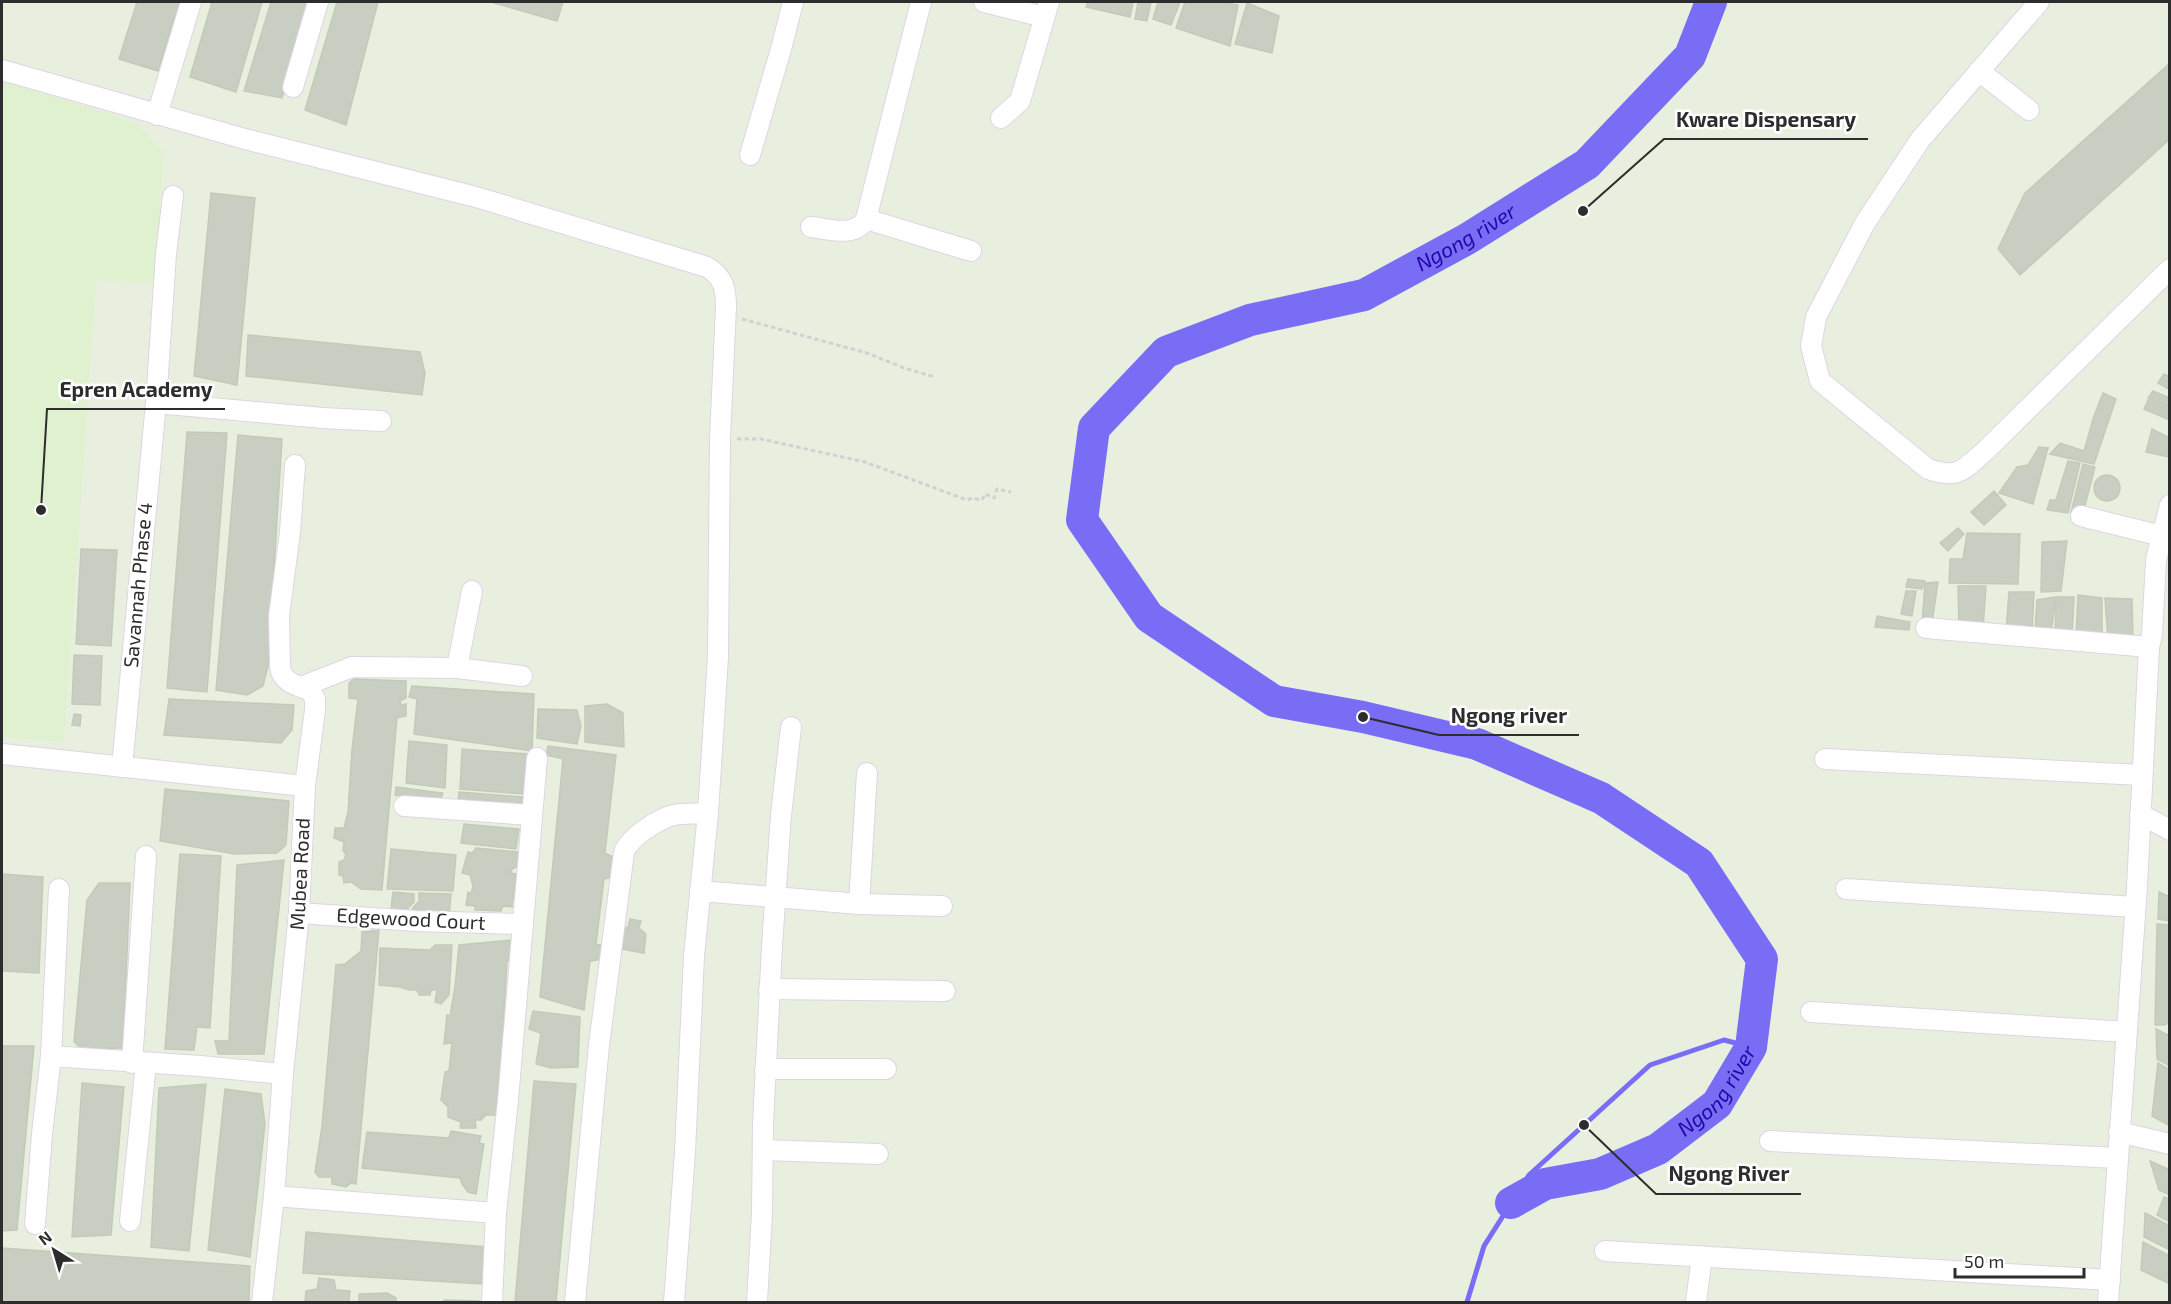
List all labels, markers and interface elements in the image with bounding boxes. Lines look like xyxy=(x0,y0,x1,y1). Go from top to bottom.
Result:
callout: Kware Dispensary xyxy=(1664,100,1868,139)
text: Kware Dispensary xyxy=(1676,106,1856,132)
water label: Ngong river xyxy=(1411,197,1521,276)
callout: Epren Academy xyxy=(47,370,225,409)
text: Epren Academy xyxy=(59,376,213,402)
street label: Savannah Phase 4 xyxy=(118,501,156,669)
callout: Ngong river xyxy=(1439,696,1579,735)
text: Ngong river xyxy=(1451,702,1567,727)
street label: Mubea Road xyxy=(284,817,314,931)
street label: Edgewood Court xyxy=(336,902,487,934)
water label: Ngong river xyxy=(1672,1040,1760,1141)
callout: Ngong River xyxy=(1656,1155,1801,1194)
text: Ngong River xyxy=(1669,1160,1789,1185)
north arrow xyxy=(24,1220,84,1280)
text: N xyxy=(34,1227,55,1249)
scale bar xyxy=(1955,1241,2084,1279)
text: 50 m xyxy=(1964,1250,2004,1272)

